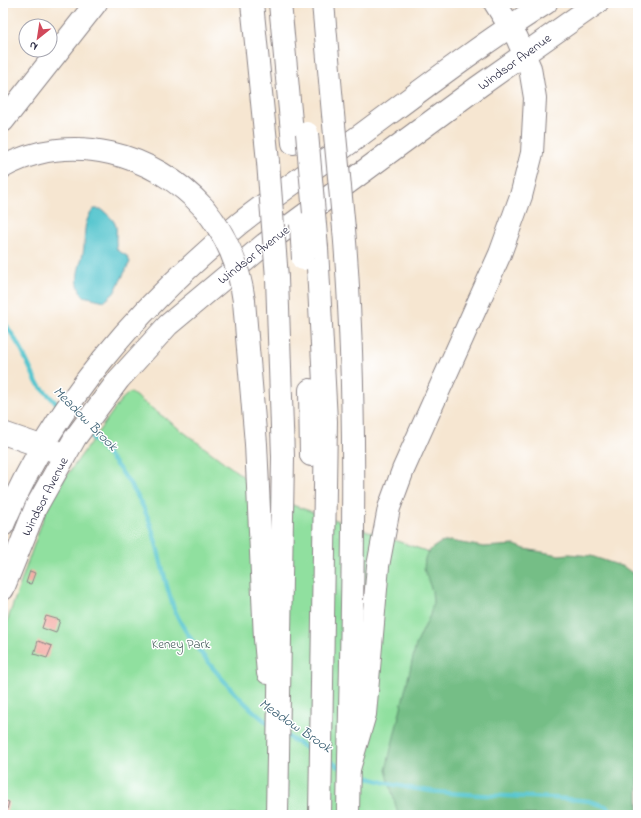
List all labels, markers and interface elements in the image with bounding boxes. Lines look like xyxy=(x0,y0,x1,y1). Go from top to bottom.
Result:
north arrow xyxy=(18,18,58,58)
street label: Windsor Avenue xyxy=(474,29,556,95)
text: N xyxy=(26,37,41,55)
street label: Windsor Avenue xyxy=(214,221,294,289)
water label: Meadow Brook xyxy=(48,382,123,457)
street label: Windsor Avenue xyxy=(17,454,73,539)
park label: Keney Park xyxy=(152,635,210,655)
water label: Meadow Brook xyxy=(254,694,337,759)

